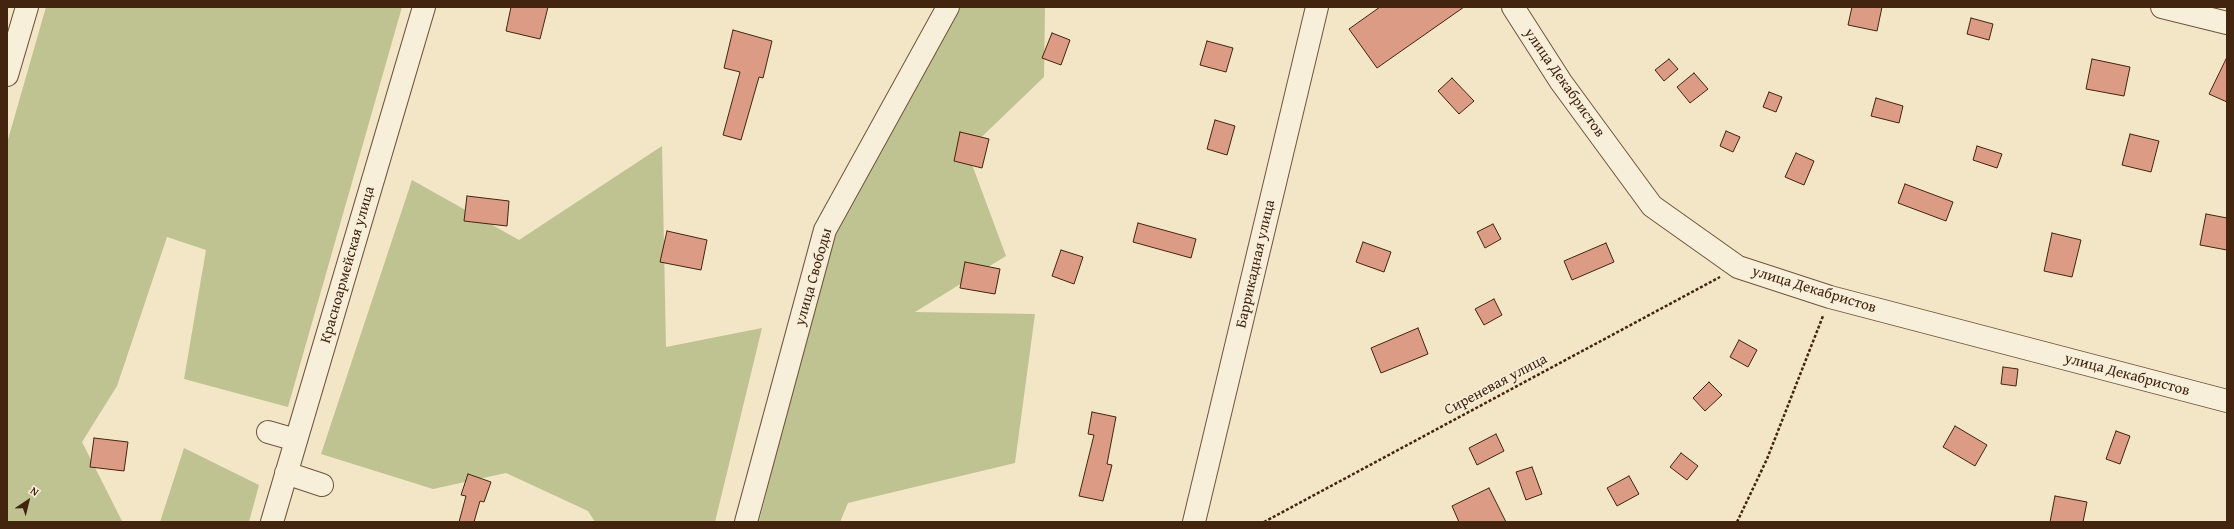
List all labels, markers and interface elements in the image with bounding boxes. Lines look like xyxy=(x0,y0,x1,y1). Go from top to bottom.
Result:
street label: улица Декабристов xyxy=(1520,25,1608,141)
street label: Красноармейская улица xyxy=(317,184,379,346)
street label: Баррикадная улица xyxy=(1232,198,1280,330)
street label: улица Свободы xyxy=(791,226,837,328)
street label: улица Декабристов xyxy=(1750,263,1878,317)
street label: Сиреневая улица xyxy=(1442,350,1550,420)
street label: улица Декабристов xyxy=(2062,350,2192,400)
north arrow xyxy=(8,481,48,521)
text: N xyxy=(27,483,42,500)

